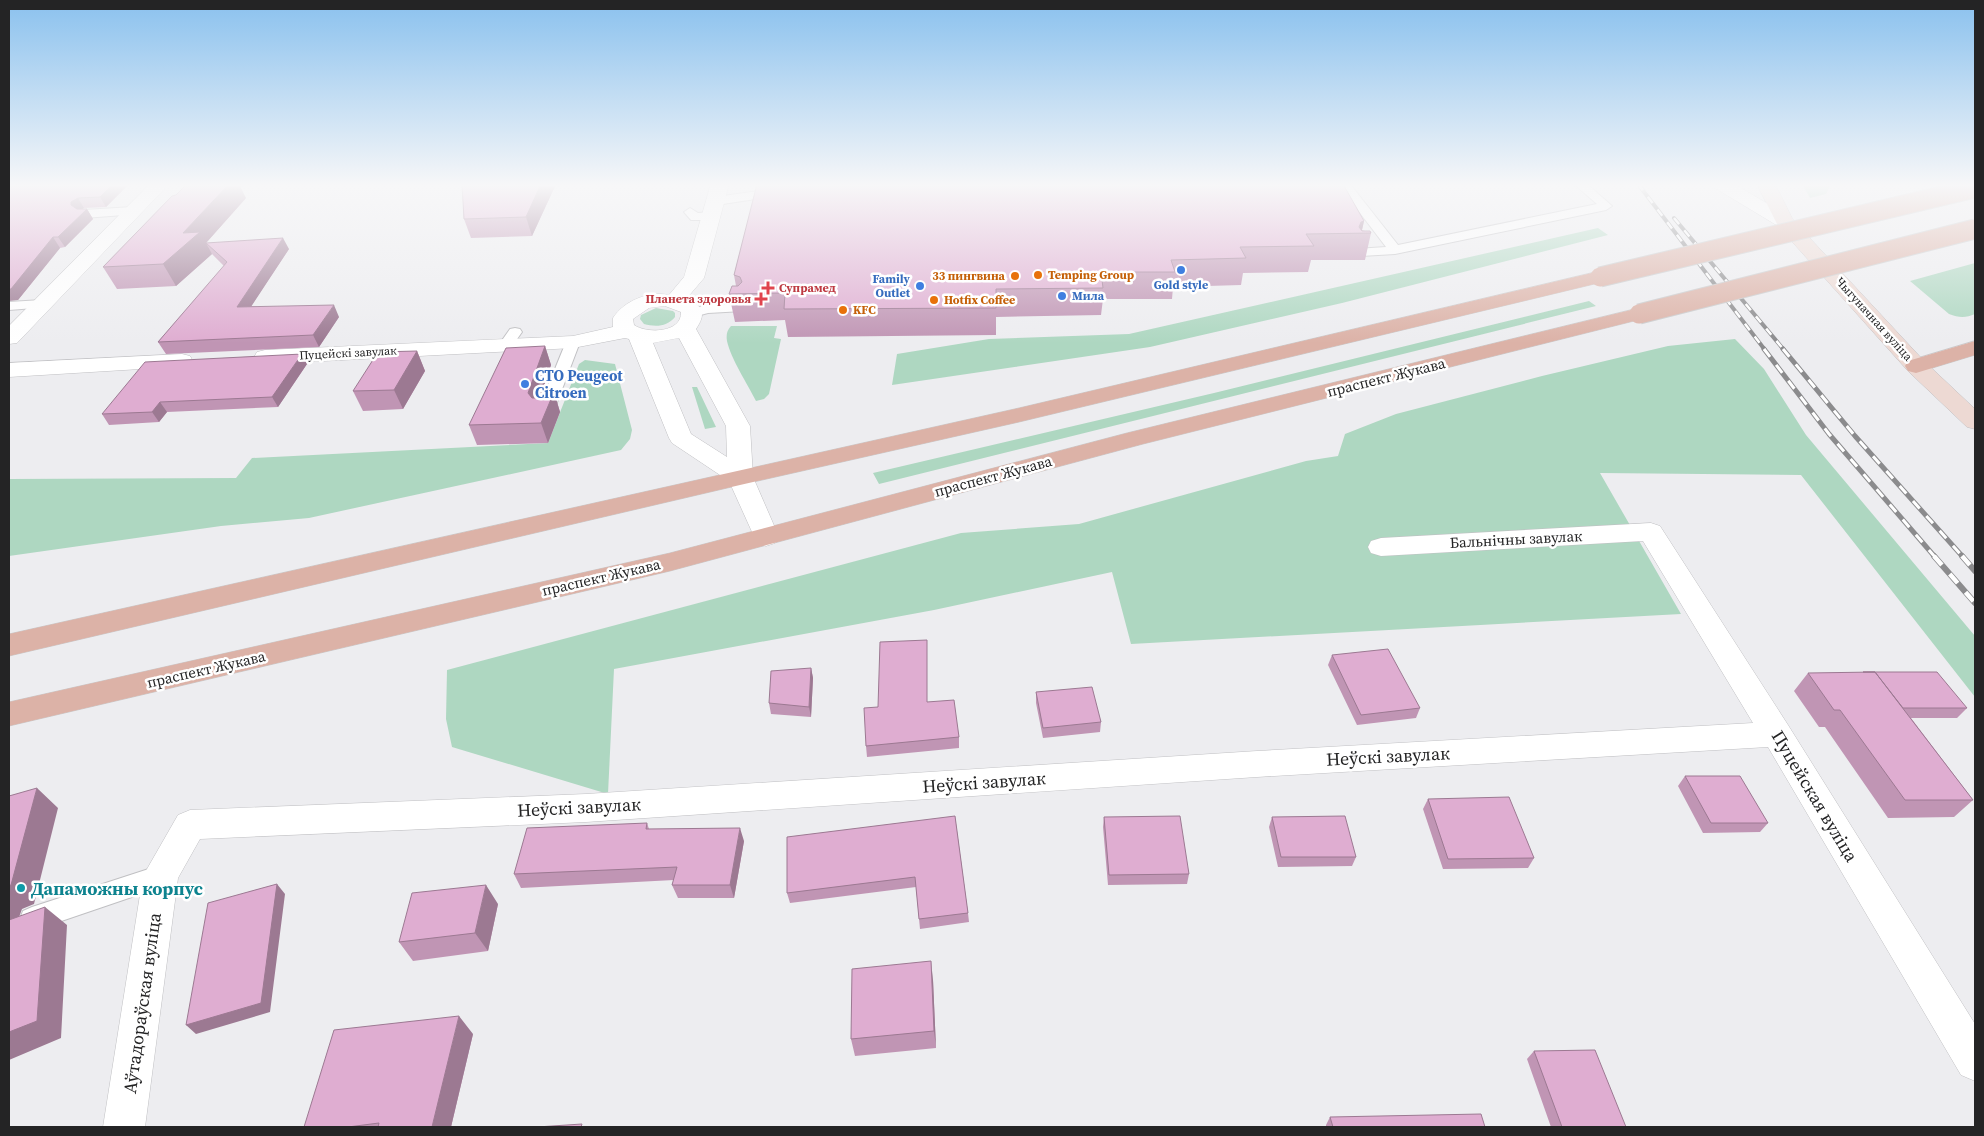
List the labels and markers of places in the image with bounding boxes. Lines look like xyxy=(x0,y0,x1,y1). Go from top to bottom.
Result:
marker: Gold style xyxy=(1175,264,1187,276)
place label: Temping Group xyxy=(1048,267,1134,283)
place label: 33 пингвина xyxy=(932,268,1006,284)
marker: Temping Group xyxy=(1032,269,1044,281)
marker: 33 пингвина xyxy=(1009,270,1021,282)
place label: Family Outlet xyxy=(872,271,911,301)
place label: Gold style xyxy=(1154,277,1208,293)
place label: Супрамед xyxy=(779,280,837,296)
marker: Family Outlet xyxy=(914,280,926,292)
marker: Супрамед xyxy=(761,281,775,295)
place label: Мила xyxy=(1072,288,1105,304)
marker: Мила xyxy=(1056,290,1068,302)
place label: Планета здоровья xyxy=(645,291,751,307)
place label: Hotfix Coffee xyxy=(944,292,1015,308)
marker: Планета здоровья xyxy=(755,293,767,305)
marker: Hotfix Coffee xyxy=(928,294,940,306)
place label: KFC xyxy=(853,302,876,318)
marker: KFC xyxy=(837,304,849,316)
place label: СТО Peugeot Citroen xyxy=(535,365,623,403)
marker: СТО Peugeot Citroen xyxy=(519,378,531,390)
place label: Дапаможны корпус xyxy=(31,876,203,901)
marker: Дапаможны корпус xyxy=(15,882,27,894)

